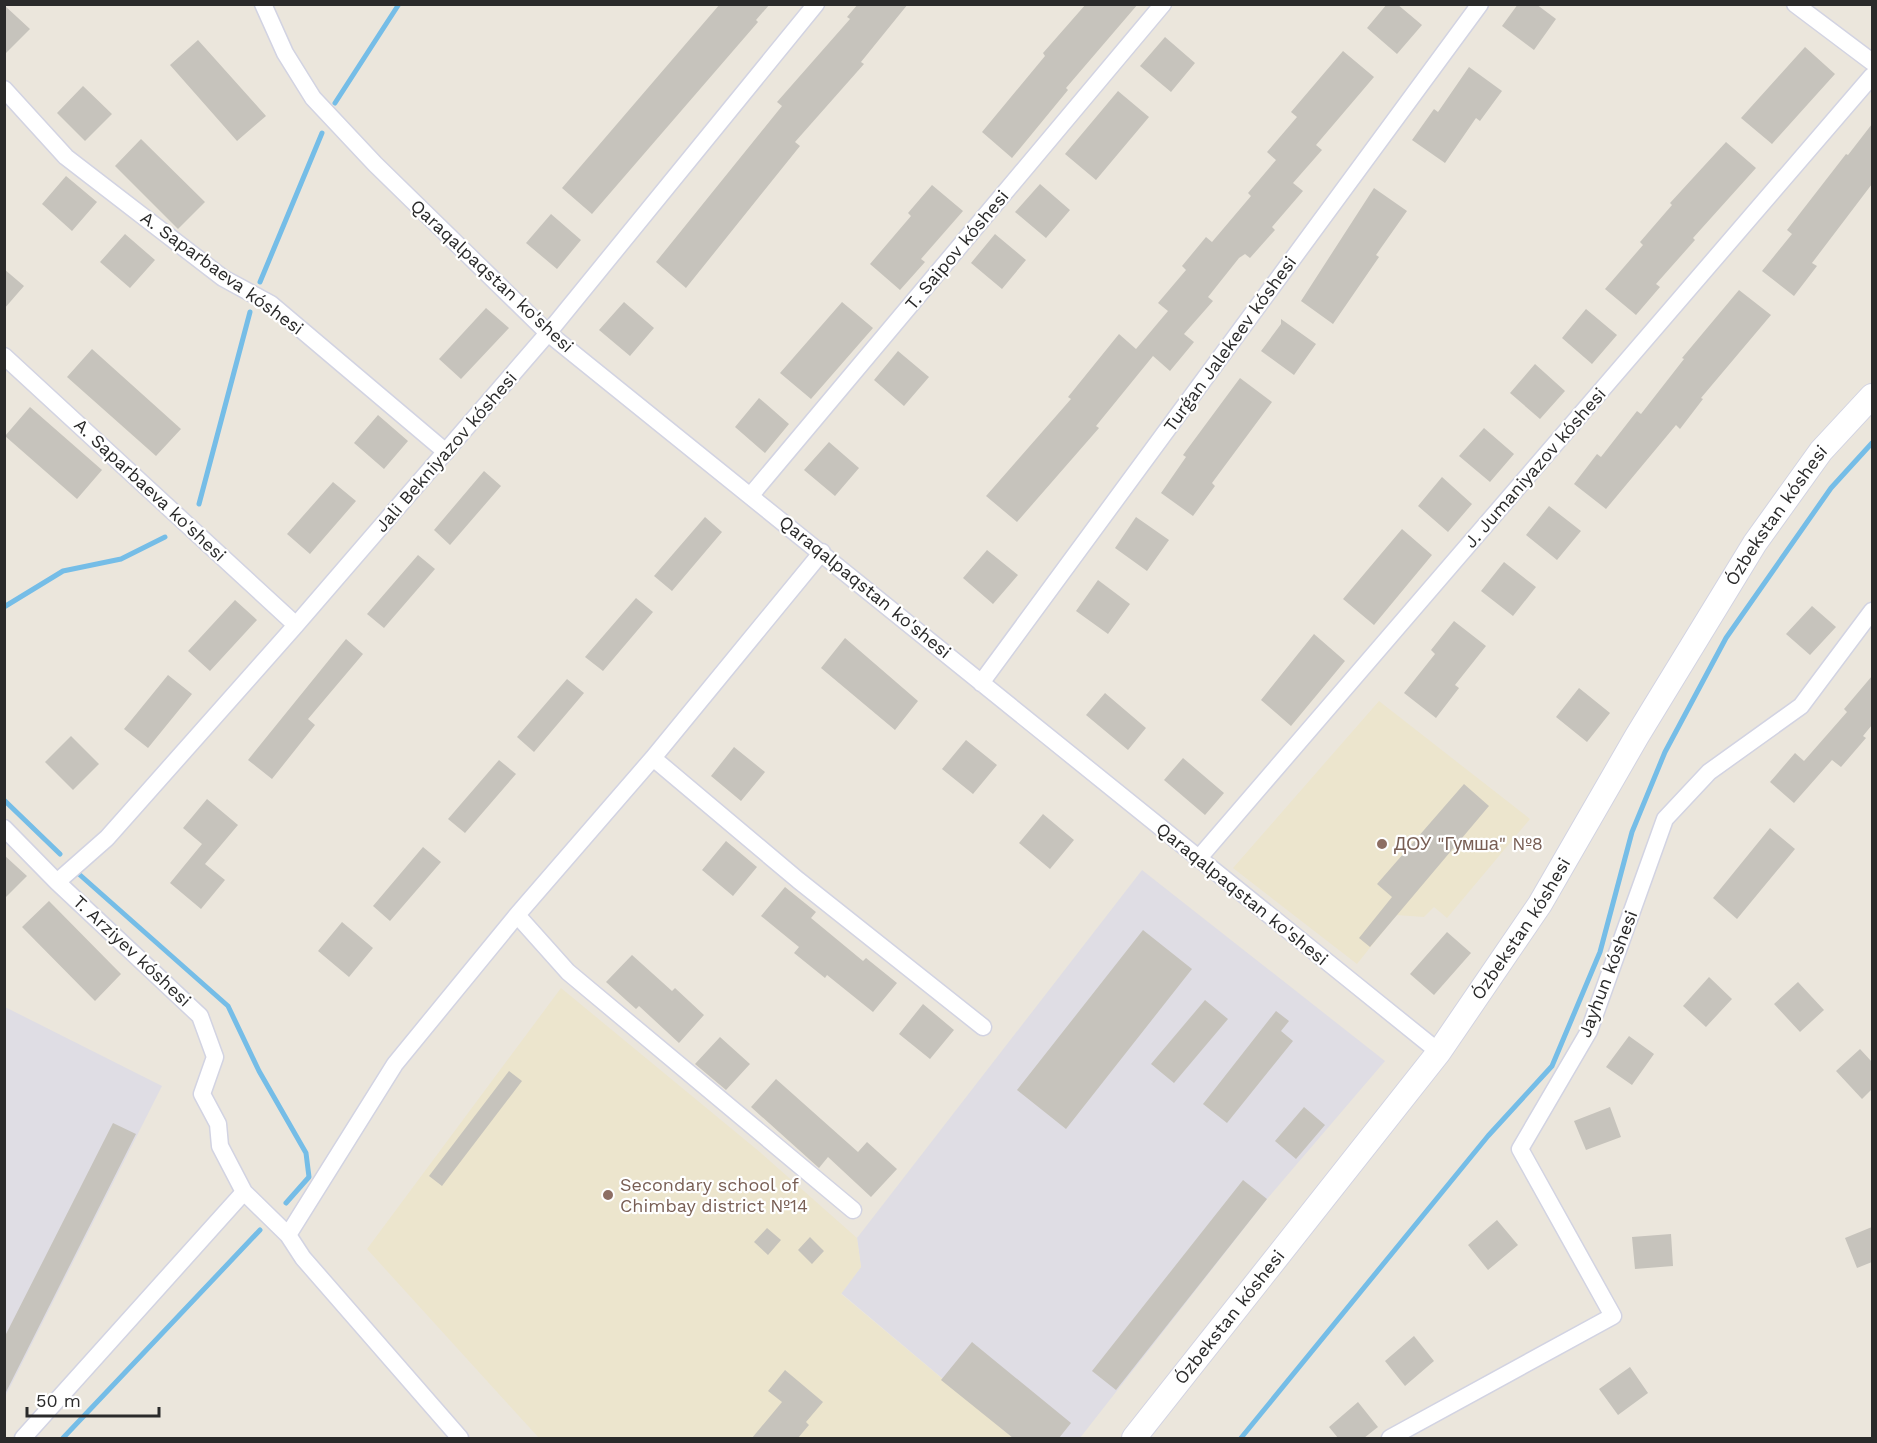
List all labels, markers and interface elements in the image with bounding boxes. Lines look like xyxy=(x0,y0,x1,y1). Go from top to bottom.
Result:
street label: T. Saipov kóshesi xyxy=(901,186,1013,314)
street label: Qaraqalpaqstan ko'shesi xyxy=(407,195,578,357)
street label: A. Saparbaeva kóshesi xyxy=(137,207,308,339)
street label: Turǵan Jalekeev kóshesi xyxy=(1159,252,1300,436)
street label: Jali Bekniyazov kóshesi xyxy=(370,367,521,536)
street label: J. Jumaniyazov kóshesi xyxy=(1459,383,1610,552)
street label: A. Saparbaeva ko'shesi xyxy=(70,414,231,565)
street label: Ózbekstan kóshesi xyxy=(1721,441,1831,589)
street label: Qaraqalpaqstan ko'shesi xyxy=(775,511,955,662)
street label: Qaraqalpaqstan ko'shesi xyxy=(1152,818,1332,969)
place label: ДОУ "Гумша" №8 xyxy=(1394,833,1543,854)
marker: ДОУ "Гумша" №8 xyxy=(1375,837,1389,851)
street label: Ózbekstan kóshesi xyxy=(1467,854,1574,1004)
street label: T. Arziyev kóshesi xyxy=(69,891,196,1011)
street label: Jayhun kóshesi xyxy=(1574,907,1641,1040)
place label: Secondary school of Chimbay district №14 xyxy=(620,1174,808,1216)
marker: Secondary school of Chimbay district №14 xyxy=(601,1188,615,1202)
street label: Ózbekstan kóshesi xyxy=(1170,1246,1289,1388)
scale bar xyxy=(27,1380,159,1418)
text: 50 m xyxy=(36,1390,81,1411)

